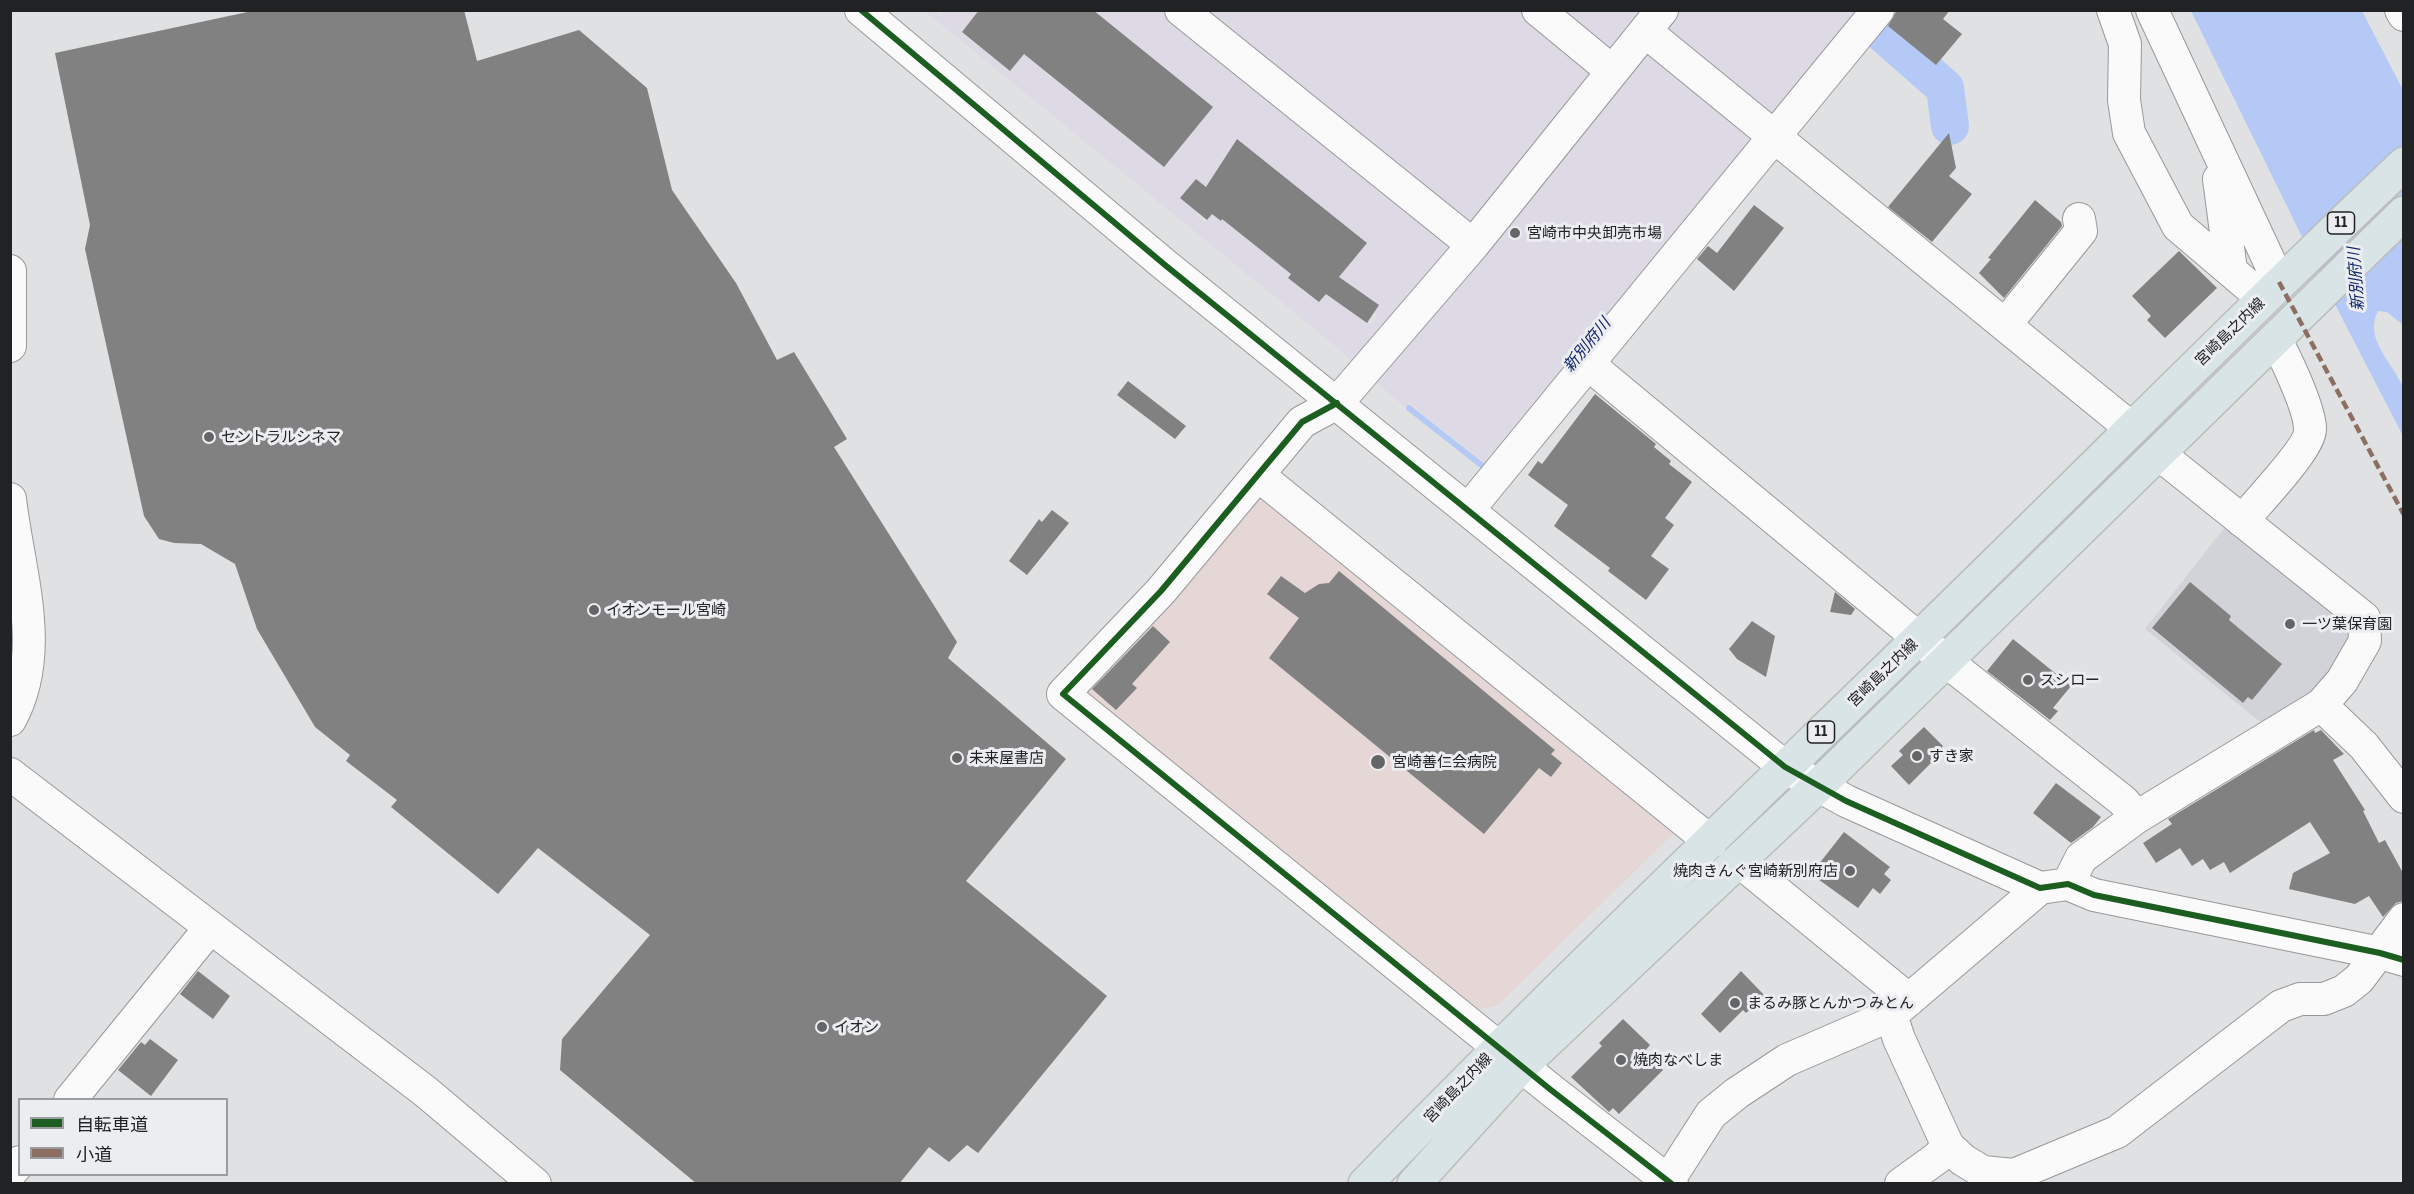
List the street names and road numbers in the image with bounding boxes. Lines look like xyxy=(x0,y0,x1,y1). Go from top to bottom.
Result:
road number: 11 xyxy=(2328,212,2354,234)
street label: 宮崎島之内線 xyxy=(2191,294,2269,370)
street label: 宮崎島之内線 xyxy=(1844,635,1922,711)
road number: 11 xyxy=(1808,721,1834,743)
street label: 宮崎島之内線 xyxy=(1420,1049,1496,1127)

